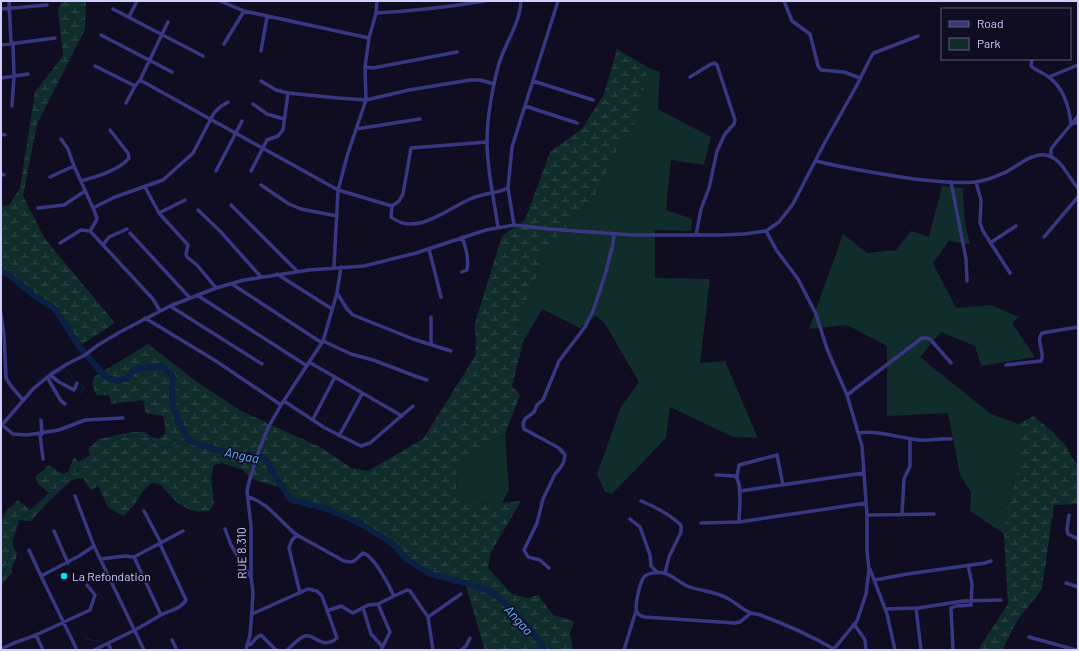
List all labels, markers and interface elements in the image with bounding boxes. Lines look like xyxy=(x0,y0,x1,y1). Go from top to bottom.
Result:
legend xyxy=(941,8,1071,60)
text: Road xyxy=(977,16,1004,30)
text: Park xyxy=(977,36,1001,50)
water label: Angaa xyxy=(223,444,261,466)
street label: RUE 8.310 xyxy=(234,527,248,579)
place label: La Refondation xyxy=(72,569,151,583)
marker: La Refondation xyxy=(59,571,69,581)
water label: Angaa xyxy=(501,602,537,638)

